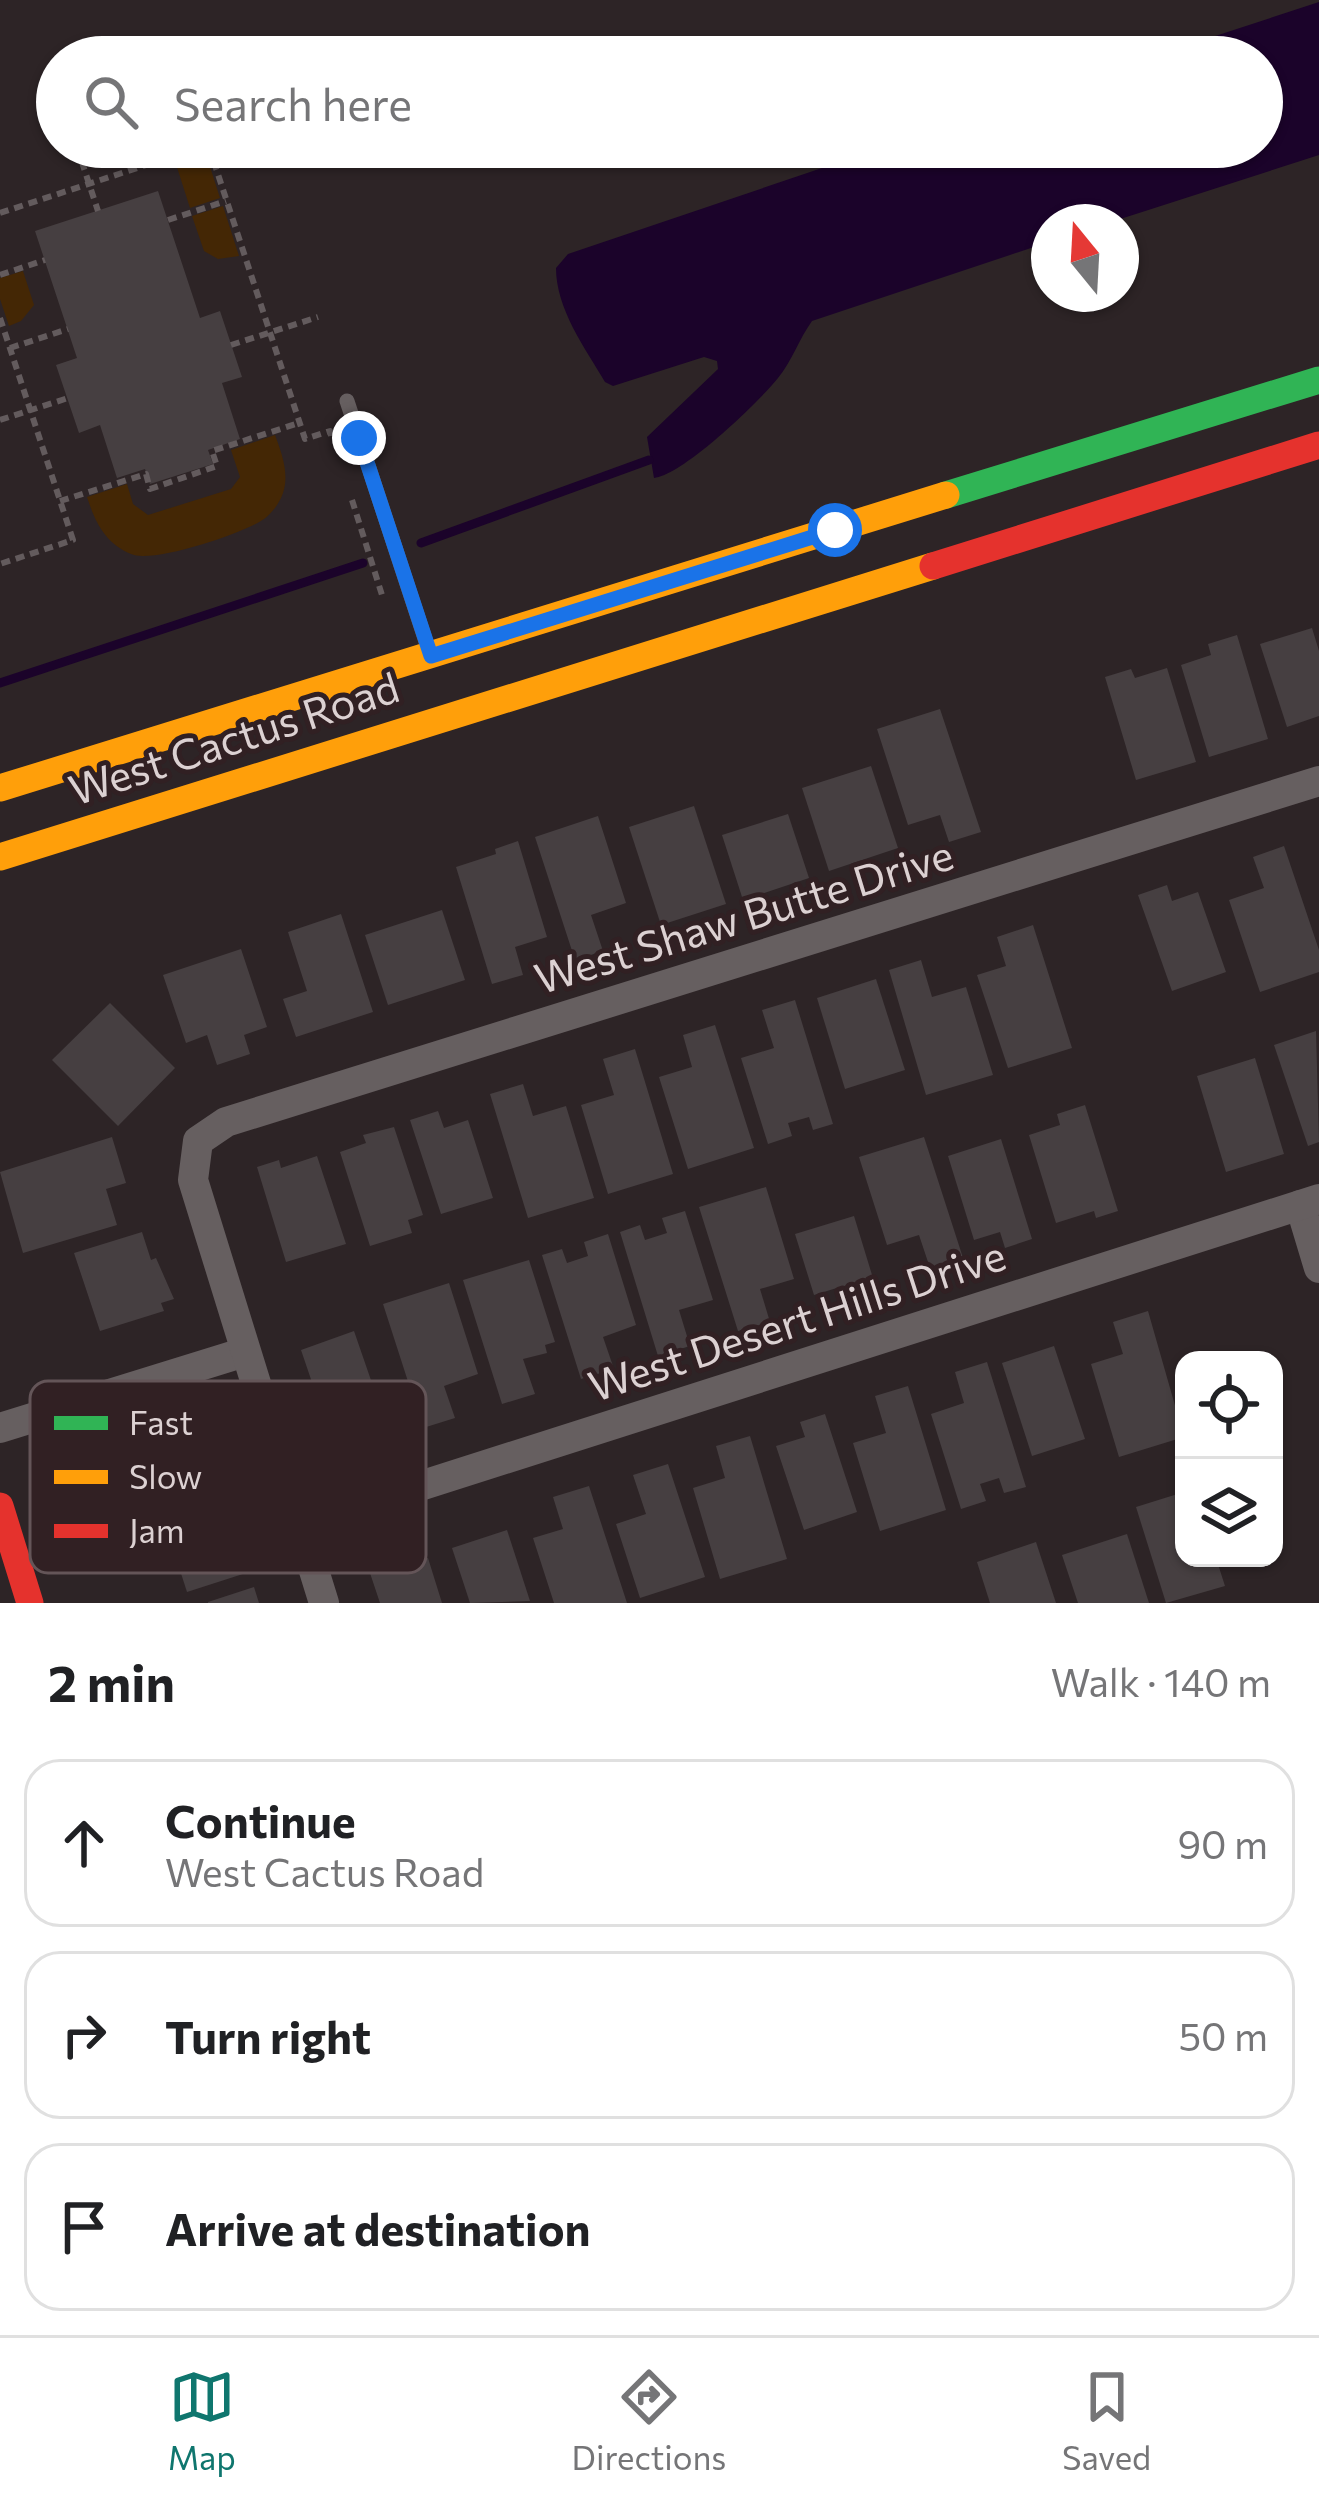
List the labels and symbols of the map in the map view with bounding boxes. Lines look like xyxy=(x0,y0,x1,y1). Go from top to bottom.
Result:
north arrow xyxy=(1031,204,1139,312)
route end xyxy=(332,411,386,465)
route start xyxy=(808,503,862,557)
street label: West Cactus Road xyxy=(62,659,405,815)
street label: West Shaw Butte Drive xyxy=(528,827,959,1003)
street label: West Desert Hills Drive xyxy=(582,1227,1011,1411)
legend xyxy=(30,1381,426,1573)
text: Fast xyxy=(129,1401,193,1442)
text: Slow xyxy=(129,1455,202,1496)
text: Jam xyxy=(129,1509,185,1550)

